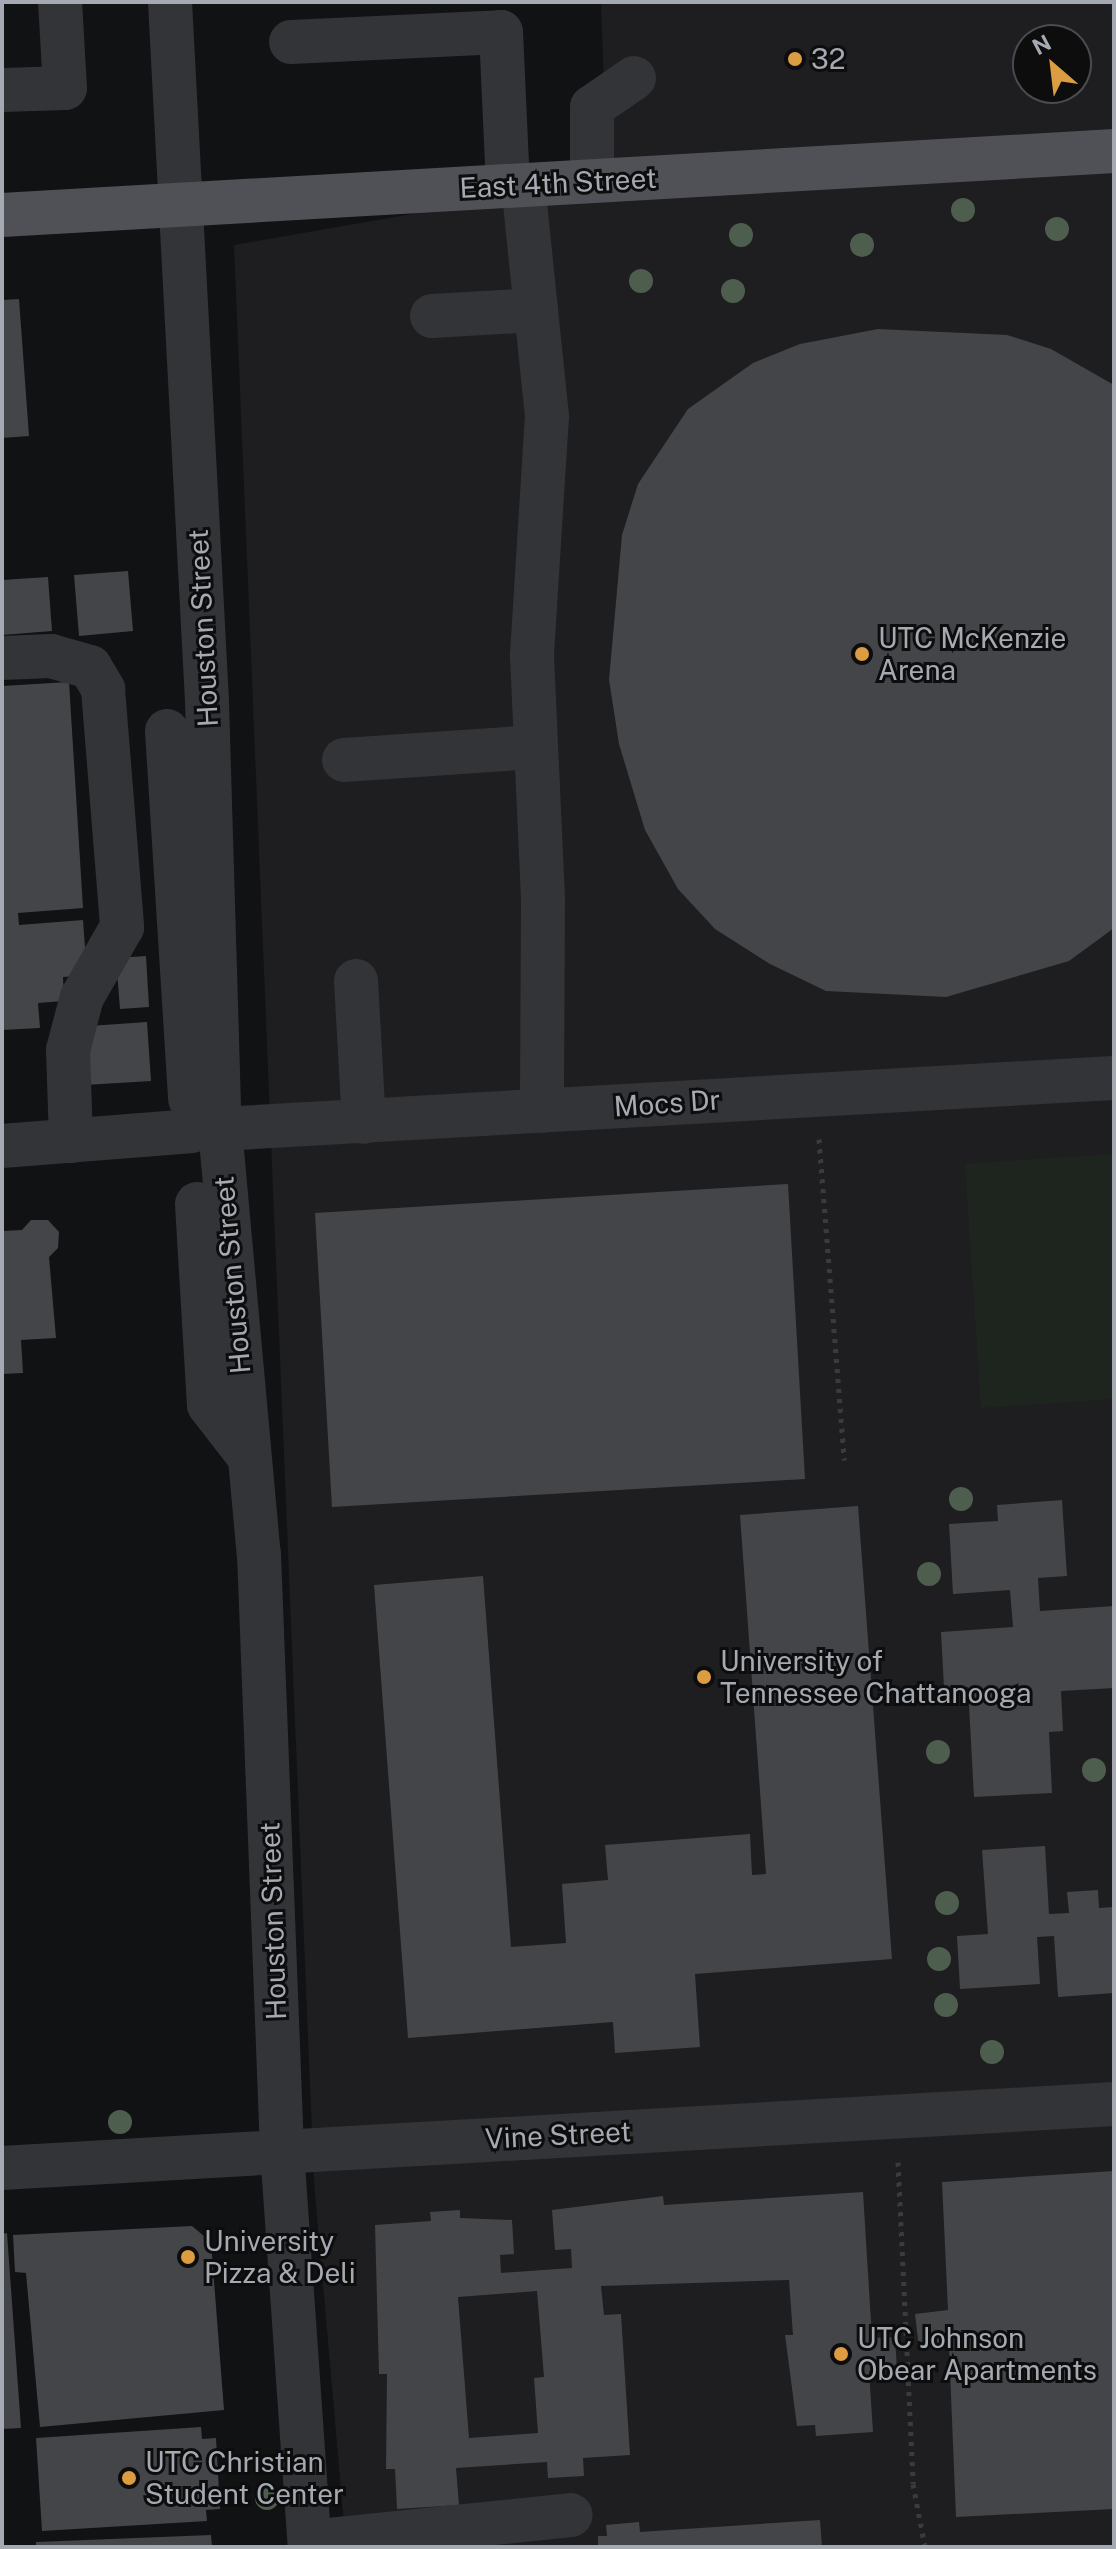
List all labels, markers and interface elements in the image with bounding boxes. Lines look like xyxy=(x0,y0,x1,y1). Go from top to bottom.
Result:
north arrow xyxy=(1012,24,1092,104)
text: N xyxy=(1028,29,1055,60)
place label: 32 xyxy=(811,42,845,76)
marker: 32 xyxy=(786,50,804,68)
street label: East 4th Street xyxy=(459,161,657,205)
street label: Houston Street xyxy=(181,528,225,728)
place label: UTC McKenzie Arena xyxy=(878,621,1066,687)
marker: UTC McKenzie Arena xyxy=(853,645,871,663)
street label: Mocs Dr xyxy=(613,1083,721,1123)
street label: Houston Street xyxy=(207,1175,257,1375)
place label: University of Tennessee Chattanooga xyxy=(720,1644,1032,1710)
marker: University of Tennessee Chattanooga xyxy=(695,1668,713,1686)
street label: Houston Street xyxy=(253,1821,293,2021)
street label: Vine Street xyxy=(484,2114,632,2156)
place label: University Pizza & Deli xyxy=(204,2224,356,2290)
marker: University Pizza & Deli xyxy=(179,2248,197,2266)
place label: UTC Johnson Obear Apartments xyxy=(857,2321,1097,2387)
marker: UTC Johnson Obear Apartments xyxy=(832,2345,850,2363)
place label: UTC Christian Student Center xyxy=(145,2445,344,2511)
marker: UTC Christian Student Center xyxy=(120,2469,138,2487)

